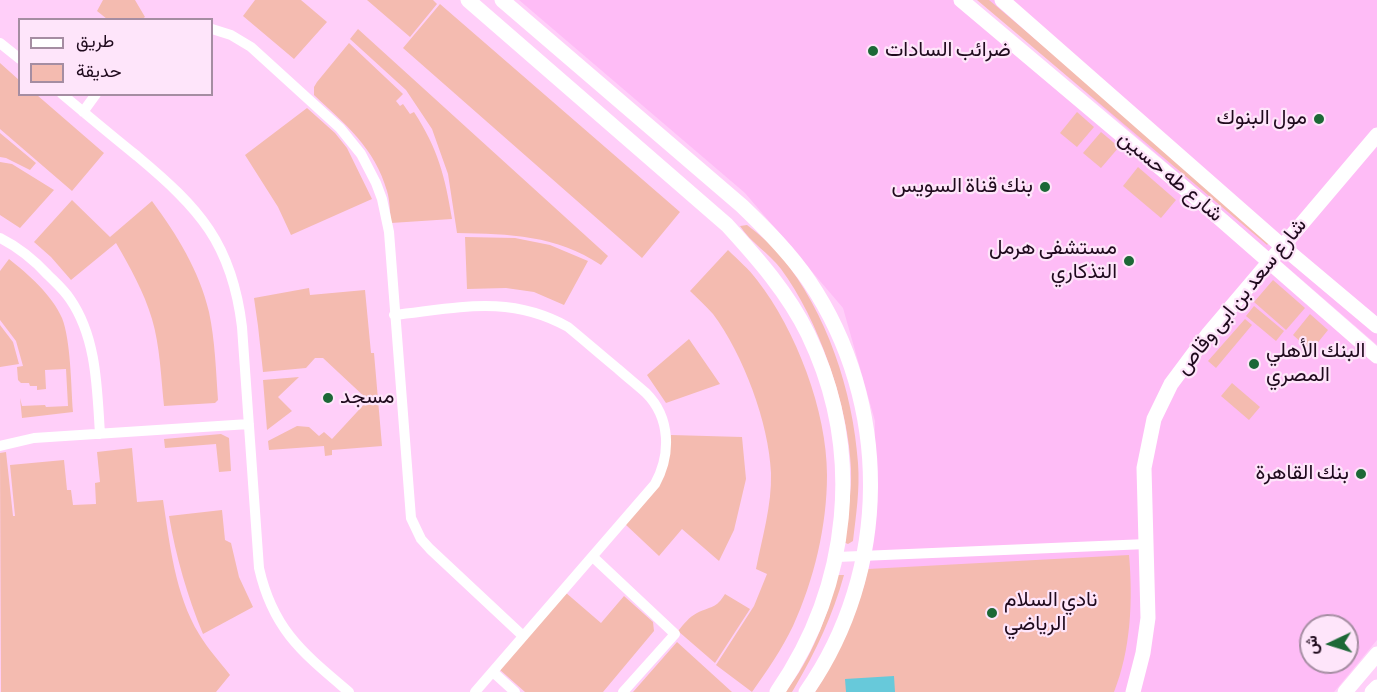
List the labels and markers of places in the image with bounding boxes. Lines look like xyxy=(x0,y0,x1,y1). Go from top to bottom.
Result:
place label: ضرائب السادات xyxy=(885,38,1011,64)
marker: ضرائب السادات xyxy=(866,44,880,58)
place label: مول البنوك xyxy=(1217,106,1307,132)
marker: مول البنوك xyxy=(1312,112,1326,126)
place label: بنك قناة السويس xyxy=(891,174,1033,200)
marker: بنك قناة السويس xyxy=(1038,180,1052,194)
place label: مستشفى هرمل التذكاري xyxy=(989,236,1117,286)
marker: مستشفى هرمل التذكاري xyxy=(1122,254,1136,268)
place label: البنك الأهلي المصري xyxy=(1266,339,1365,389)
marker: البنك الأهلي المصري xyxy=(1247,357,1261,371)
place label: مسجد xyxy=(340,385,394,411)
marker: مسجد xyxy=(321,391,335,405)
place label: بنك القاهرة xyxy=(1256,461,1349,487)
marker: بنك القاهرة xyxy=(1354,467,1368,481)
place label: نادي السلام الرياضي xyxy=(1004,588,1097,638)
marker: نادي السلام الرياضي xyxy=(985,606,999,620)

